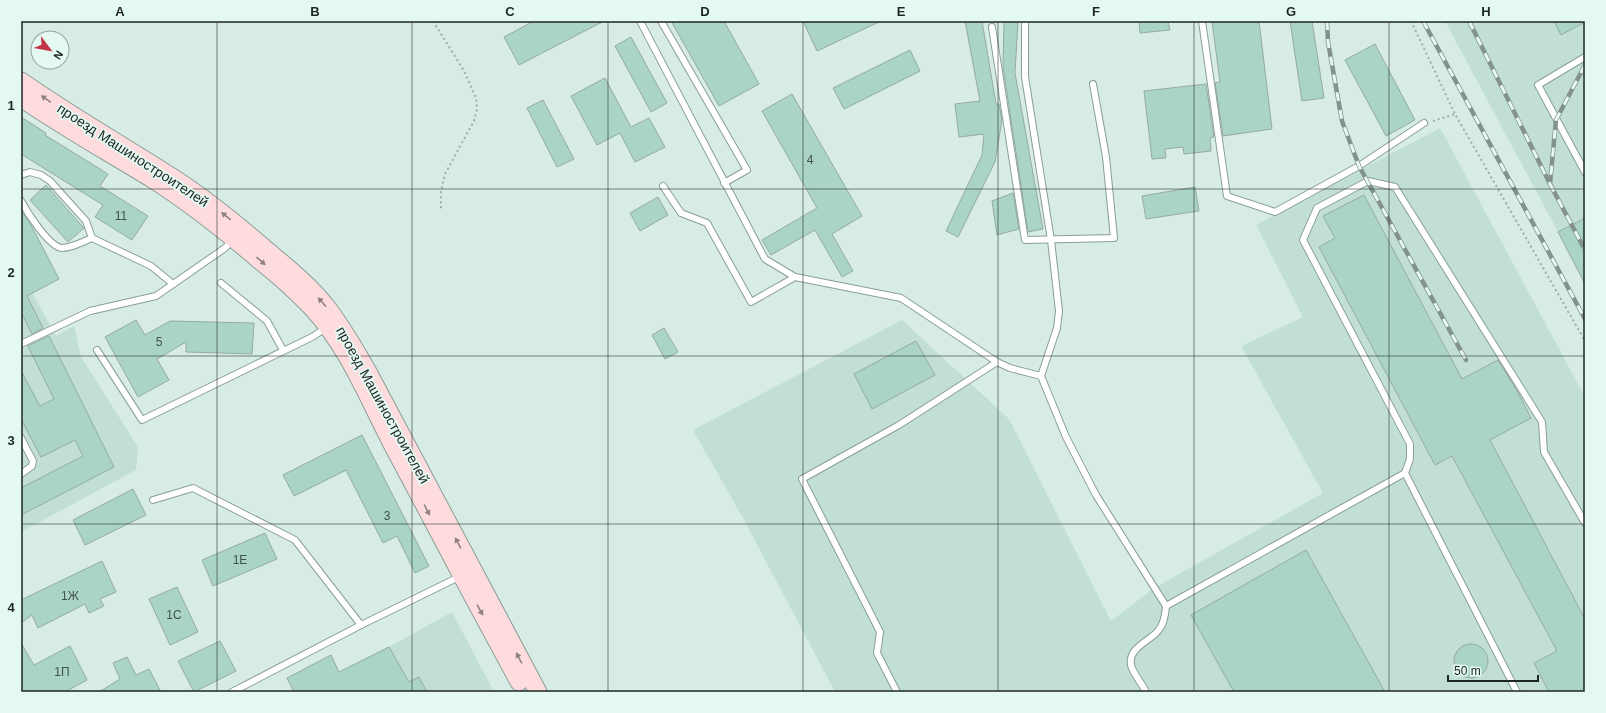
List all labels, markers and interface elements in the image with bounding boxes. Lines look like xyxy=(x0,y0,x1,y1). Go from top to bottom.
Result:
text: A xyxy=(115,4,125,19)
text: B xyxy=(310,4,320,19)
text: C xyxy=(505,4,515,19)
text: D xyxy=(700,4,710,19)
text: E xyxy=(897,4,906,19)
text: F xyxy=(1092,4,1100,19)
text: G xyxy=(1286,4,1296,19)
text: H xyxy=(1481,4,1491,19)
north arrow xyxy=(30,30,70,70)
text: N xyxy=(51,49,66,62)
one-way arrow xyxy=(41,95,52,103)
text: 1 xyxy=(7,98,15,113)
street label: проезд Машиностроителей xyxy=(54,100,212,210)
house number: 4 xyxy=(807,153,814,167)
house number: 11 xyxy=(115,209,128,223)
one-way arrow xyxy=(220,211,231,220)
one-way arrow xyxy=(256,257,266,266)
text: 2 xyxy=(7,265,15,280)
one-way arrow xyxy=(318,297,327,307)
street label: проезд Машиностроителей xyxy=(333,324,433,486)
house number: 5 xyxy=(156,335,163,349)
text: 3 xyxy=(7,433,15,448)
one-way arrow xyxy=(424,504,430,516)
house number: 3 xyxy=(384,509,391,523)
one-way arrow xyxy=(455,537,461,549)
house number: 1Е xyxy=(233,553,247,567)
house number: 1Ж xyxy=(61,589,79,603)
text: 4 xyxy=(7,600,15,615)
one-way arrow xyxy=(477,605,483,616)
house number: 1С xyxy=(166,608,182,622)
one-way arrow xyxy=(516,652,523,663)
scale bar xyxy=(1448,657,1538,683)
text: 50 m xyxy=(1454,664,1481,678)
house number: 1П xyxy=(54,665,70,679)

